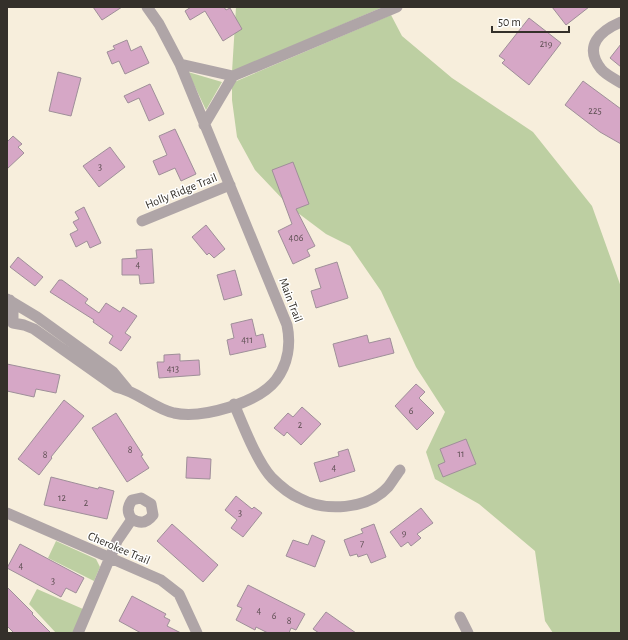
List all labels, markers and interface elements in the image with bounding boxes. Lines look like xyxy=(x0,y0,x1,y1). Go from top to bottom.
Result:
scale bar xyxy=(492,8,569,34)
text: 50 m xyxy=(498,16,521,28)
house number: 219 xyxy=(540,39,553,49)
house number: 225 xyxy=(588,106,602,116)
house number: 3 xyxy=(98,162,102,172)
street label: Holly Ridge Trail xyxy=(143,171,219,212)
house number: 406 xyxy=(289,233,304,243)
house number: 4 xyxy=(136,260,141,270)
street label: Main Trail xyxy=(277,276,305,324)
house number: 411 xyxy=(241,335,253,345)
house number: 413 xyxy=(167,364,179,374)
house number: 6 xyxy=(409,406,414,416)
house number: 2 xyxy=(298,420,303,430)
house number: 8 xyxy=(128,445,133,455)
house number: 11 xyxy=(458,449,464,459)
house number: 8 xyxy=(43,450,48,460)
house number: 4 xyxy=(332,463,337,473)
house number: 12 xyxy=(58,493,66,503)
house number: 2 xyxy=(84,498,89,508)
house number: 3 xyxy=(238,508,242,518)
house number: 9 xyxy=(402,528,407,538)
street label: Cherokee Trail xyxy=(86,530,152,566)
house number: 7 xyxy=(360,539,364,549)
house number: 4 xyxy=(19,561,24,571)
house number: 3 xyxy=(51,576,55,586)
house number: 4 xyxy=(257,606,262,616)
house number: 6 xyxy=(272,611,277,621)
house number: 8 xyxy=(287,616,292,626)

